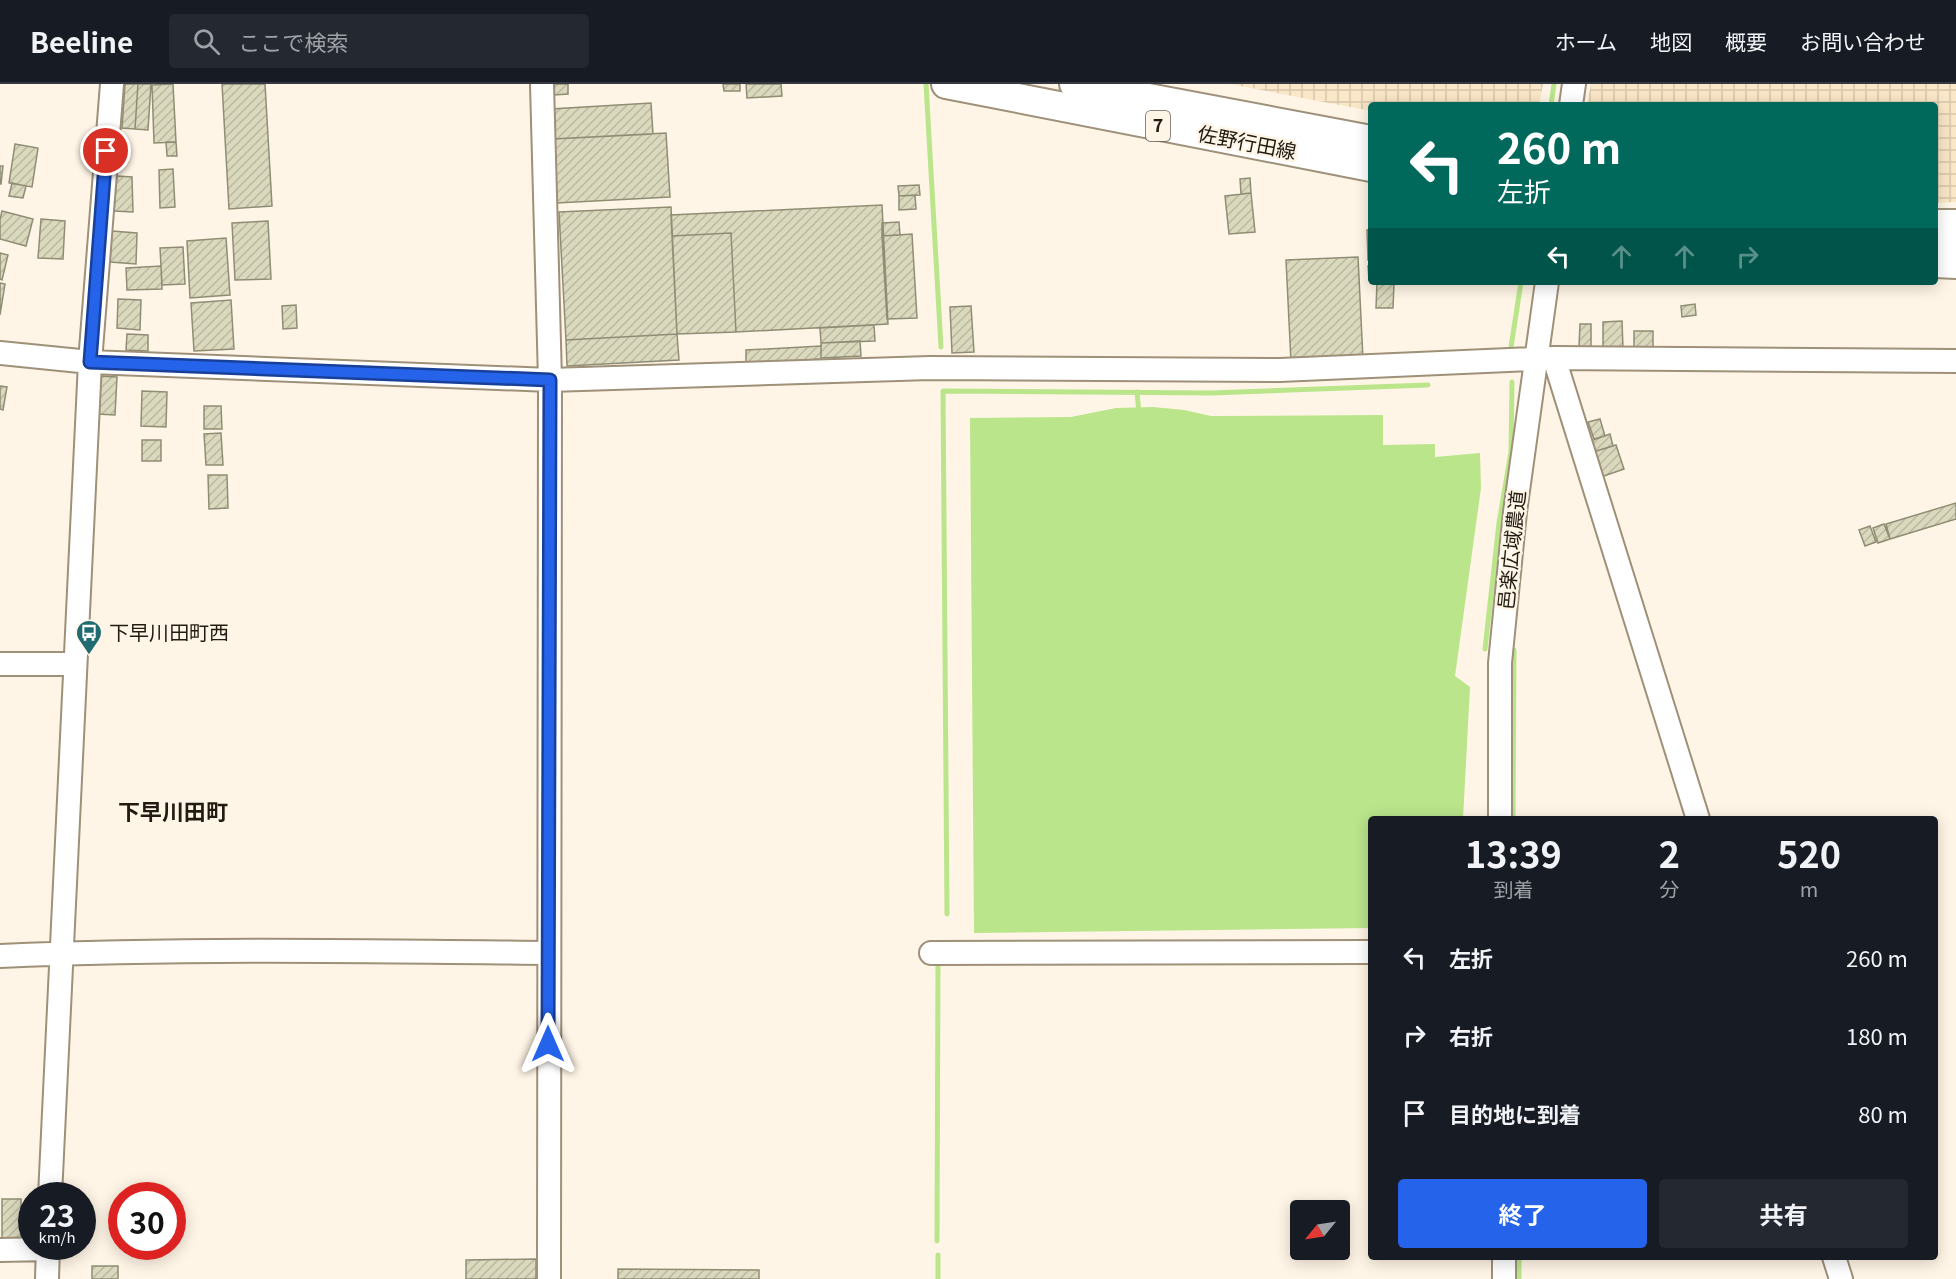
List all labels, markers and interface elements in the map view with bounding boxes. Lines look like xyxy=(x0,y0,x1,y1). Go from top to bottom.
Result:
search box xyxy=(169,14,589,68)
text: Beeline xyxy=(30,21,133,61)
icon: search xyxy=(190,25,223,58)
text: ここで検索 xyxy=(238,25,348,57)
text: ホーム xyxy=(1555,26,1617,56)
text: 地図 xyxy=(1650,26,1692,56)
text: 概要 xyxy=(1725,26,1767,56)
text: お問い合わせ xyxy=(1800,26,1926,56)
road number: 7 xyxy=(1146,111,1170,141)
text: 260 m xyxy=(1497,115,1621,176)
street label: 佐野行田線 xyxy=(1195,118,1299,165)
pin xyxy=(80,125,131,176)
icon: left xyxy=(1398,126,1476,204)
icon: arrive xyxy=(89,134,122,167)
text: 左折 xyxy=(1497,171,1551,210)
icon: left xyxy=(1542,240,1575,273)
icon: ahead xyxy=(1605,240,1638,273)
icon: ahead xyxy=(1668,240,1701,273)
icon: right xyxy=(1731,240,1764,273)
street label: 邑楽広域農道 xyxy=(1490,489,1531,611)
place label: 下早川田町西 xyxy=(109,617,229,646)
bus stop icon: 下早川田町西 xyxy=(74,618,104,656)
district label: 下早川田町 xyxy=(118,794,228,826)
text: 13:39 xyxy=(1465,826,1562,878)
text: 2 xyxy=(1659,826,1680,878)
text: 520 xyxy=(1777,826,1841,878)
text: 到着 xyxy=(1493,874,1533,903)
text: 分 xyxy=(1659,874,1679,903)
text: m xyxy=(1800,874,1818,903)
icon: left xyxy=(1398,941,1431,974)
text: 左折 xyxy=(1449,941,1493,973)
text: 260 m xyxy=(1846,941,1908,973)
position arrow xyxy=(516,1012,580,1076)
icon: right xyxy=(1398,1019,1431,1052)
text: 右折 xyxy=(1449,1019,1493,1051)
text: 180 m xyxy=(1846,1019,1908,1051)
icon: arrive xyxy=(1398,1097,1431,1130)
text: 目的地に到着 xyxy=(1449,1097,1581,1129)
text: 80 m xyxy=(1858,1097,1908,1129)
button: 終了 xyxy=(1398,1179,1647,1248)
button: 共有 xyxy=(1659,1179,1908,1248)
speed limit sign: 30 xyxy=(108,1182,186,1260)
text: 23 xyxy=(39,1192,75,1236)
north arrow xyxy=(1290,1200,1350,1260)
map controls xyxy=(1290,1200,1350,1260)
text: km/h xyxy=(38,1226,76,1247)

